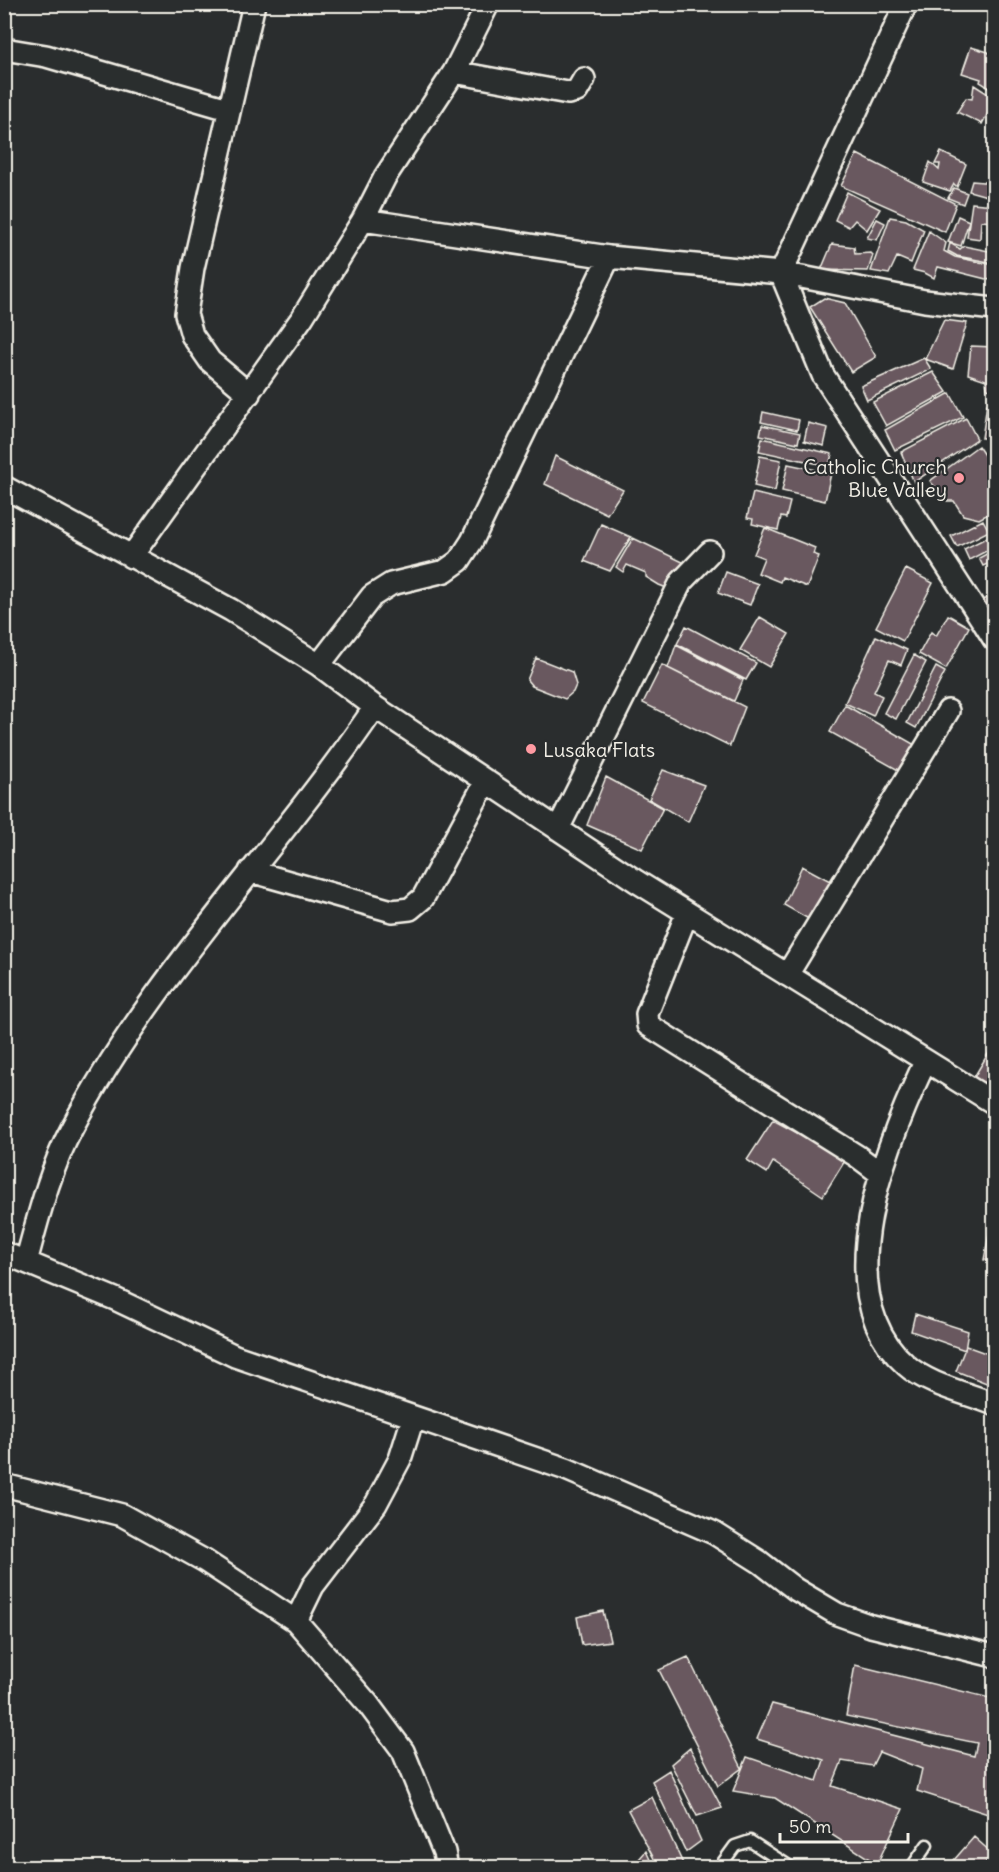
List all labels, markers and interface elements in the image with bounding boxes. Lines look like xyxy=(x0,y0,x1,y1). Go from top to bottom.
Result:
place label: Catholic Church Blue Valley xyxy=(803,454,947,502)
marker: Catholic Church Blue Valley xyxy=(952,471,966,485)
place label: Lusaka Flats xyxy=(543,737,655,762)
marker: Lusaka Flats xyxy=(524,742,538,756)
scale bar xyxy=(780,1806,908,1844)
text: 50 m xyxy=(789,1815,831,1838)

